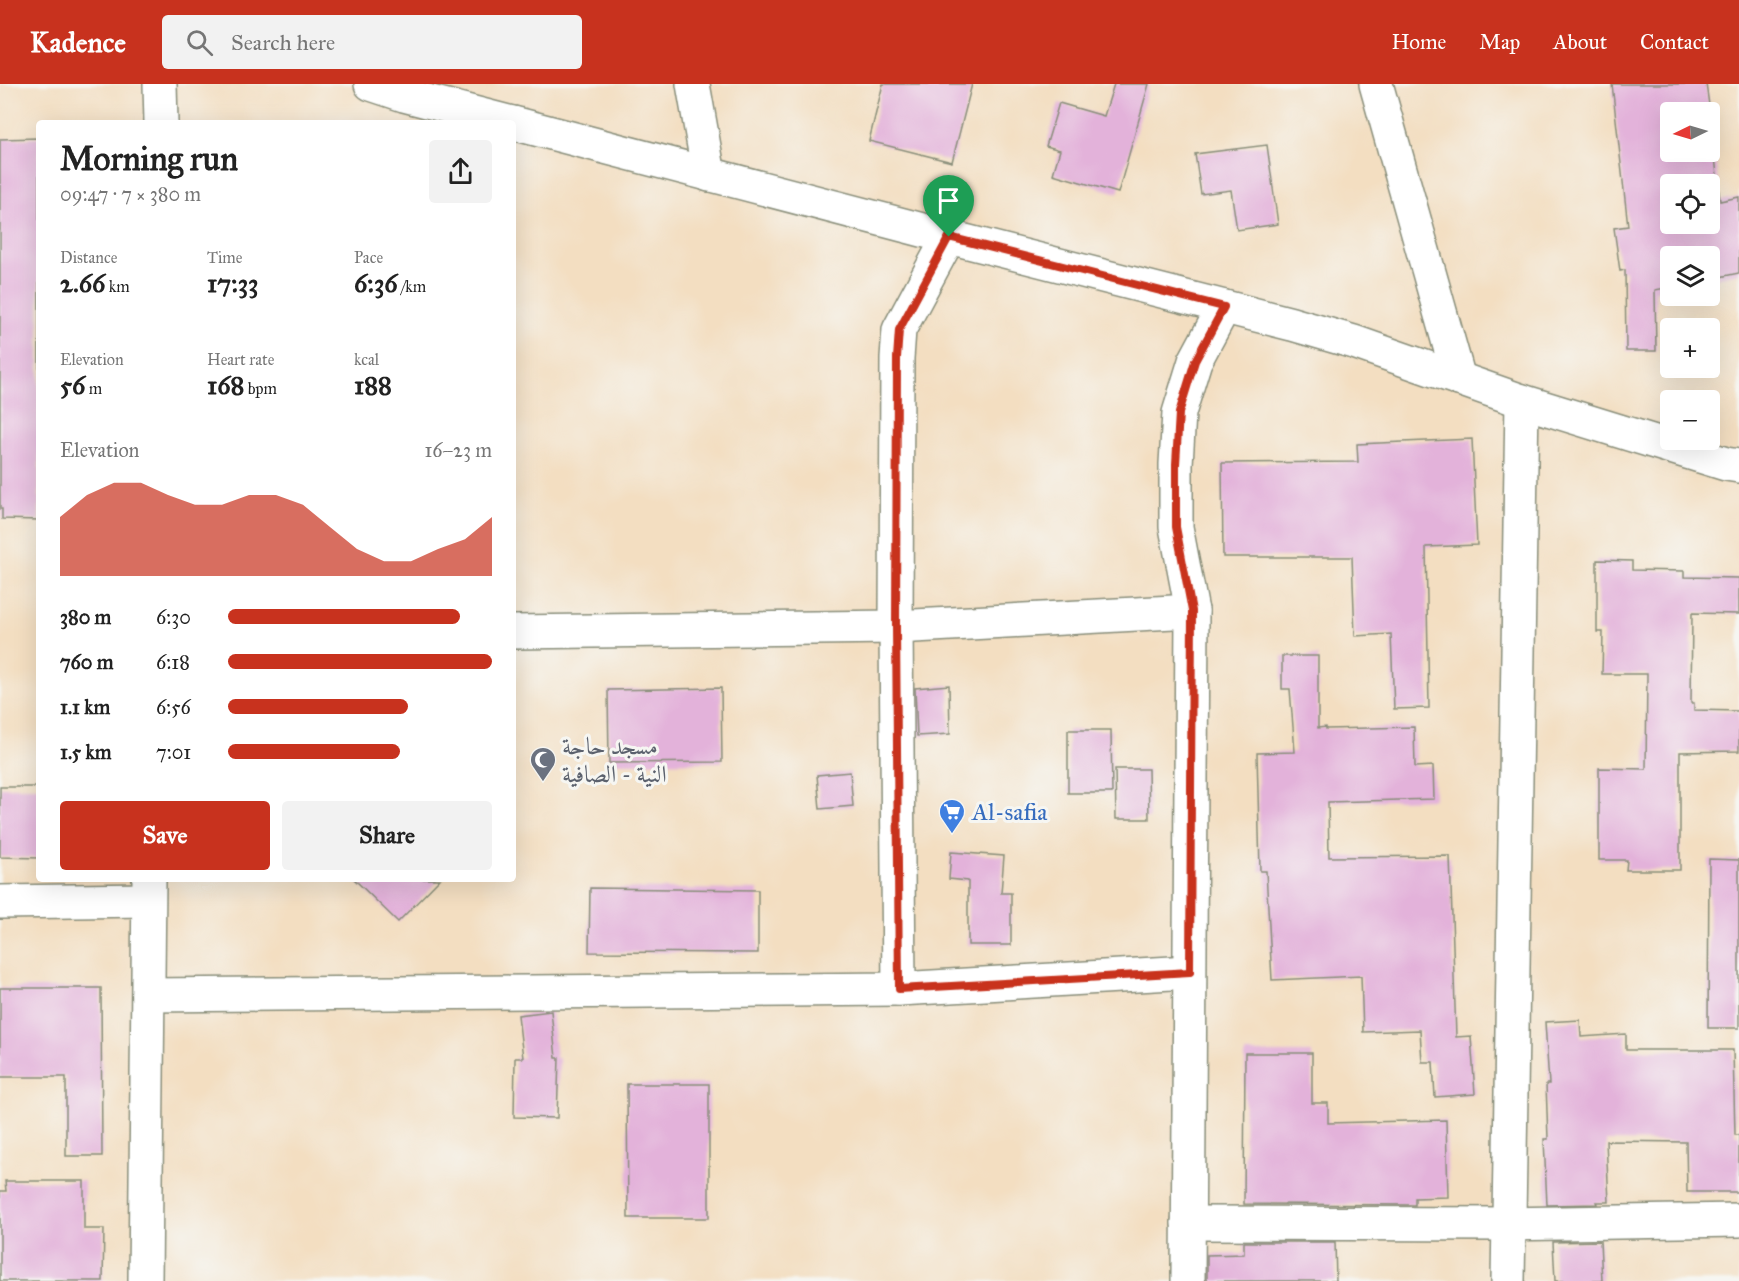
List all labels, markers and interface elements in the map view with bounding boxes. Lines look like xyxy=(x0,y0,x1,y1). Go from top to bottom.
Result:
search box xyxy=(162,15,582,69)
text: Kadence xyxy=(30,25,126,60)
icon: search xyxy=(183,26,216,59)
text: Search here xyxy=(231,29,335,56)
text: Home xyxy=(1391,29,1446,55)
text: Map xyxy=(1479,29,1520,55)
text: About xyxy=(1553,29,1607,55)
text: Contact xyxy=(1640,29,1709,55)
north arrow xyxy=(1660,102,1720,162)
map controls xyxy=(1660,102,1720,450)
text: Morning run xyxy=(60,139,238,179)
button: share xyxy=(429,140,492,203)
button: locate xyxy=(1660,174,1720,234)
pin xyxy=(923,175,974,237)
text: 09:47 · 7 × 380 m xyxy=(60,182,201,206)
icon: arrive xyxy=(932,184,965,217)
button: layers xyxy=(1660,246,1720,306)
text: Distance xyxy=(60,248,117,267)
text: Time xyxy=(207,248,242,267)
text: Pace xyxy=(354,248,383,267)
text: 2.66 xyxy=(60,267,105,299)
text: 17:33 xyxy=(207,267,259,299)
text: 6:36 xyxy=(354,267,398,299)
text: km xyxy=(105,277,130,296)
text: /km xyxy=(398,277,426,296)
button: + xyxy=(1660,318,1720,378)
text: Elevation xyxy=(60,350,124,369)
text: Heart rate xyxy=(207,350,274,369)
text: kcal xyxy=(354,350,379,369)
text: 56 xyxy=(60,369,85,401)
text: 168 xyxy=(207,369,244,401)
text: 188 xyxy=(354,369,392,401)
text: m xyxy=(85,379,102,398)
text: bpm xyxy=(244,379,277,398)
button: − xyxy=(1660,390,1720,450)
text: Elevation xyxy=(60,438,139,462)
text: 16–23 m xyxy=(424,438,492,462)
text: 380 m xyxy=(60,605,111,629)
text: 6:30 xyxy=(156,605,191,629)
text: 760 m xyxy=(60,650,114,674)
text: 6:18 xyxy=(156,650,190,674)
text: 1.1 km xyxy=(60,695,110,719)
text: 6:56 xyxy=(156,695,191,719)
place label: مسجد حاجة النية - الصافية xyxy=(562,731,667,789)
text: 1.5 km xyxy=(60,740,111,764)
text: 7:01 xyxy=(156,740,191,764)
mosque icon: مسجد حاجة النية - الصافية xyxy=(528,745,558,783)
supermarket icon: Al-safia xyxy=(937,797,967,835)
place label: Al-safia xyxy=(971,797,1048,827)
button: Save xyxy=(60,801,270,870)
button: Share xyxy=(282,801,492,870)

